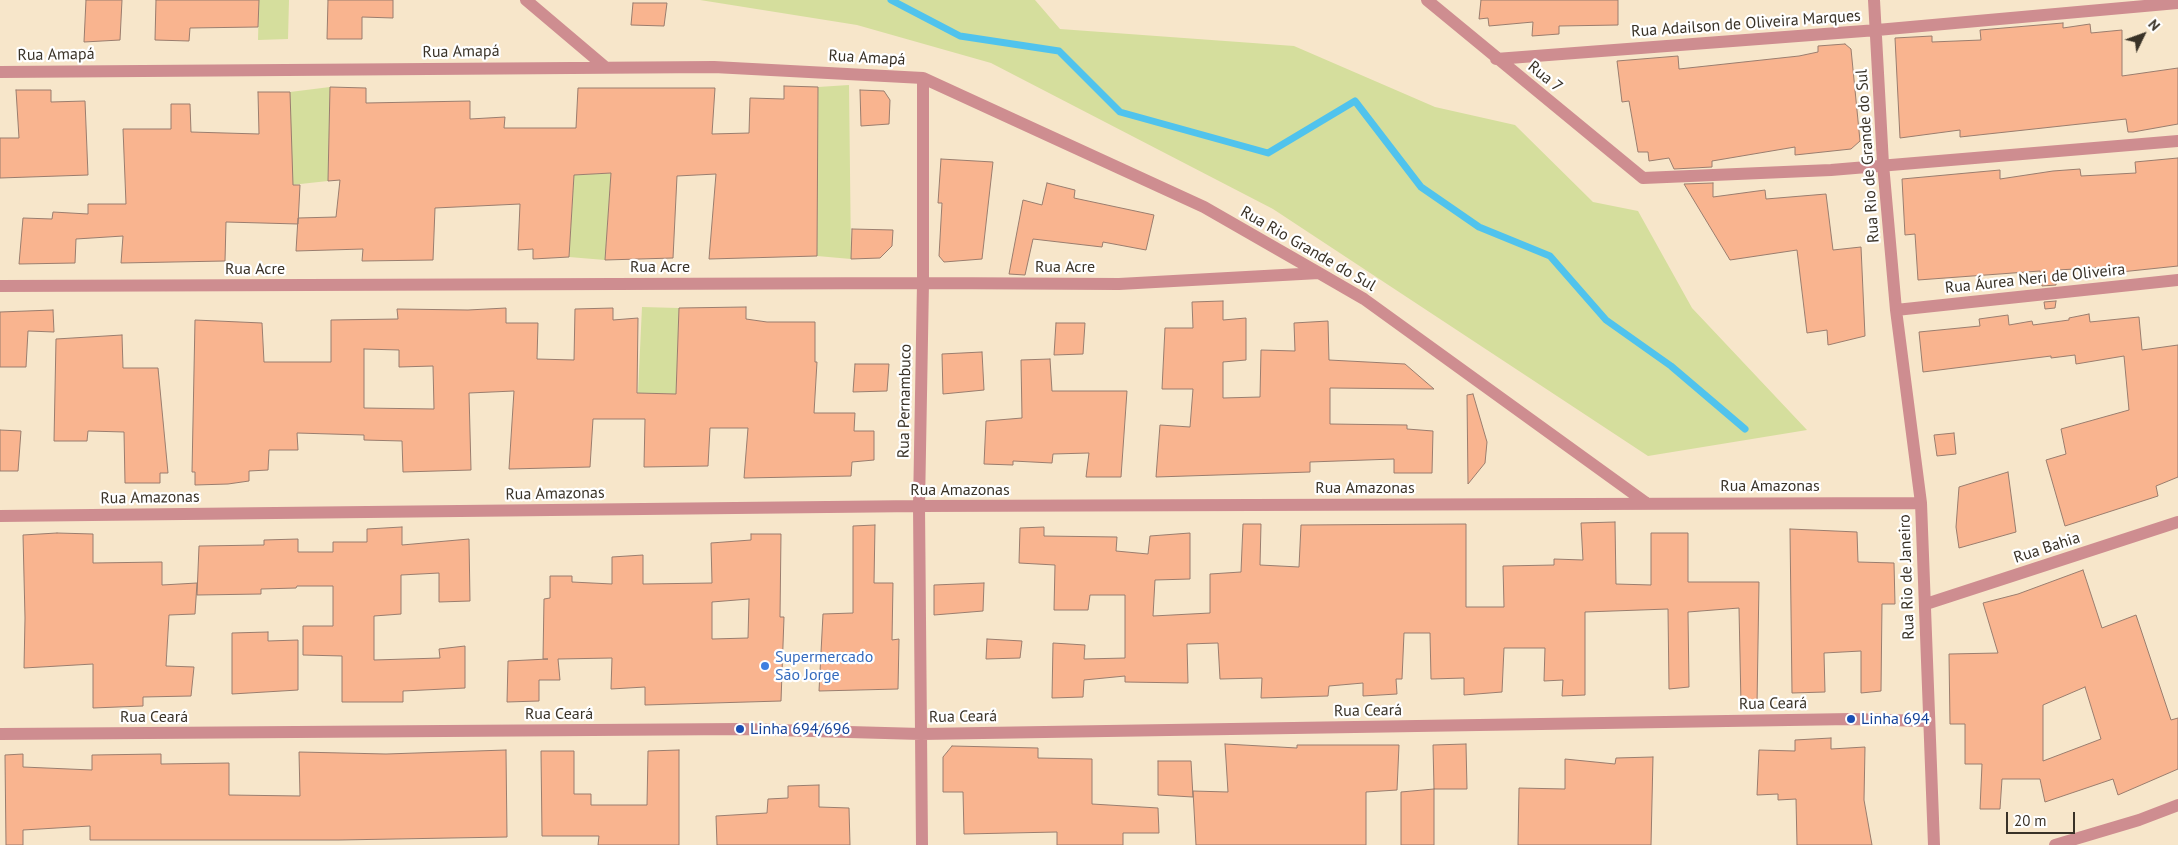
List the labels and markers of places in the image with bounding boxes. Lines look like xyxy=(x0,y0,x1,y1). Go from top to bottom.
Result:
place label: Supermercado São Jorge xyxy=(775,647,873,685)
marker: Supermercado São Jorge xyxy=(759,660,771,672)
place label: Linha 694 xyxy=(1861,709,1929,729)
marker: Linha 694 xyxy=(1845,713,1857,725)
place label: Linha 694/696 xyxy=(750,719,850,739)
marker: Linha 694/696 xyxy=(734,723,746,735)

